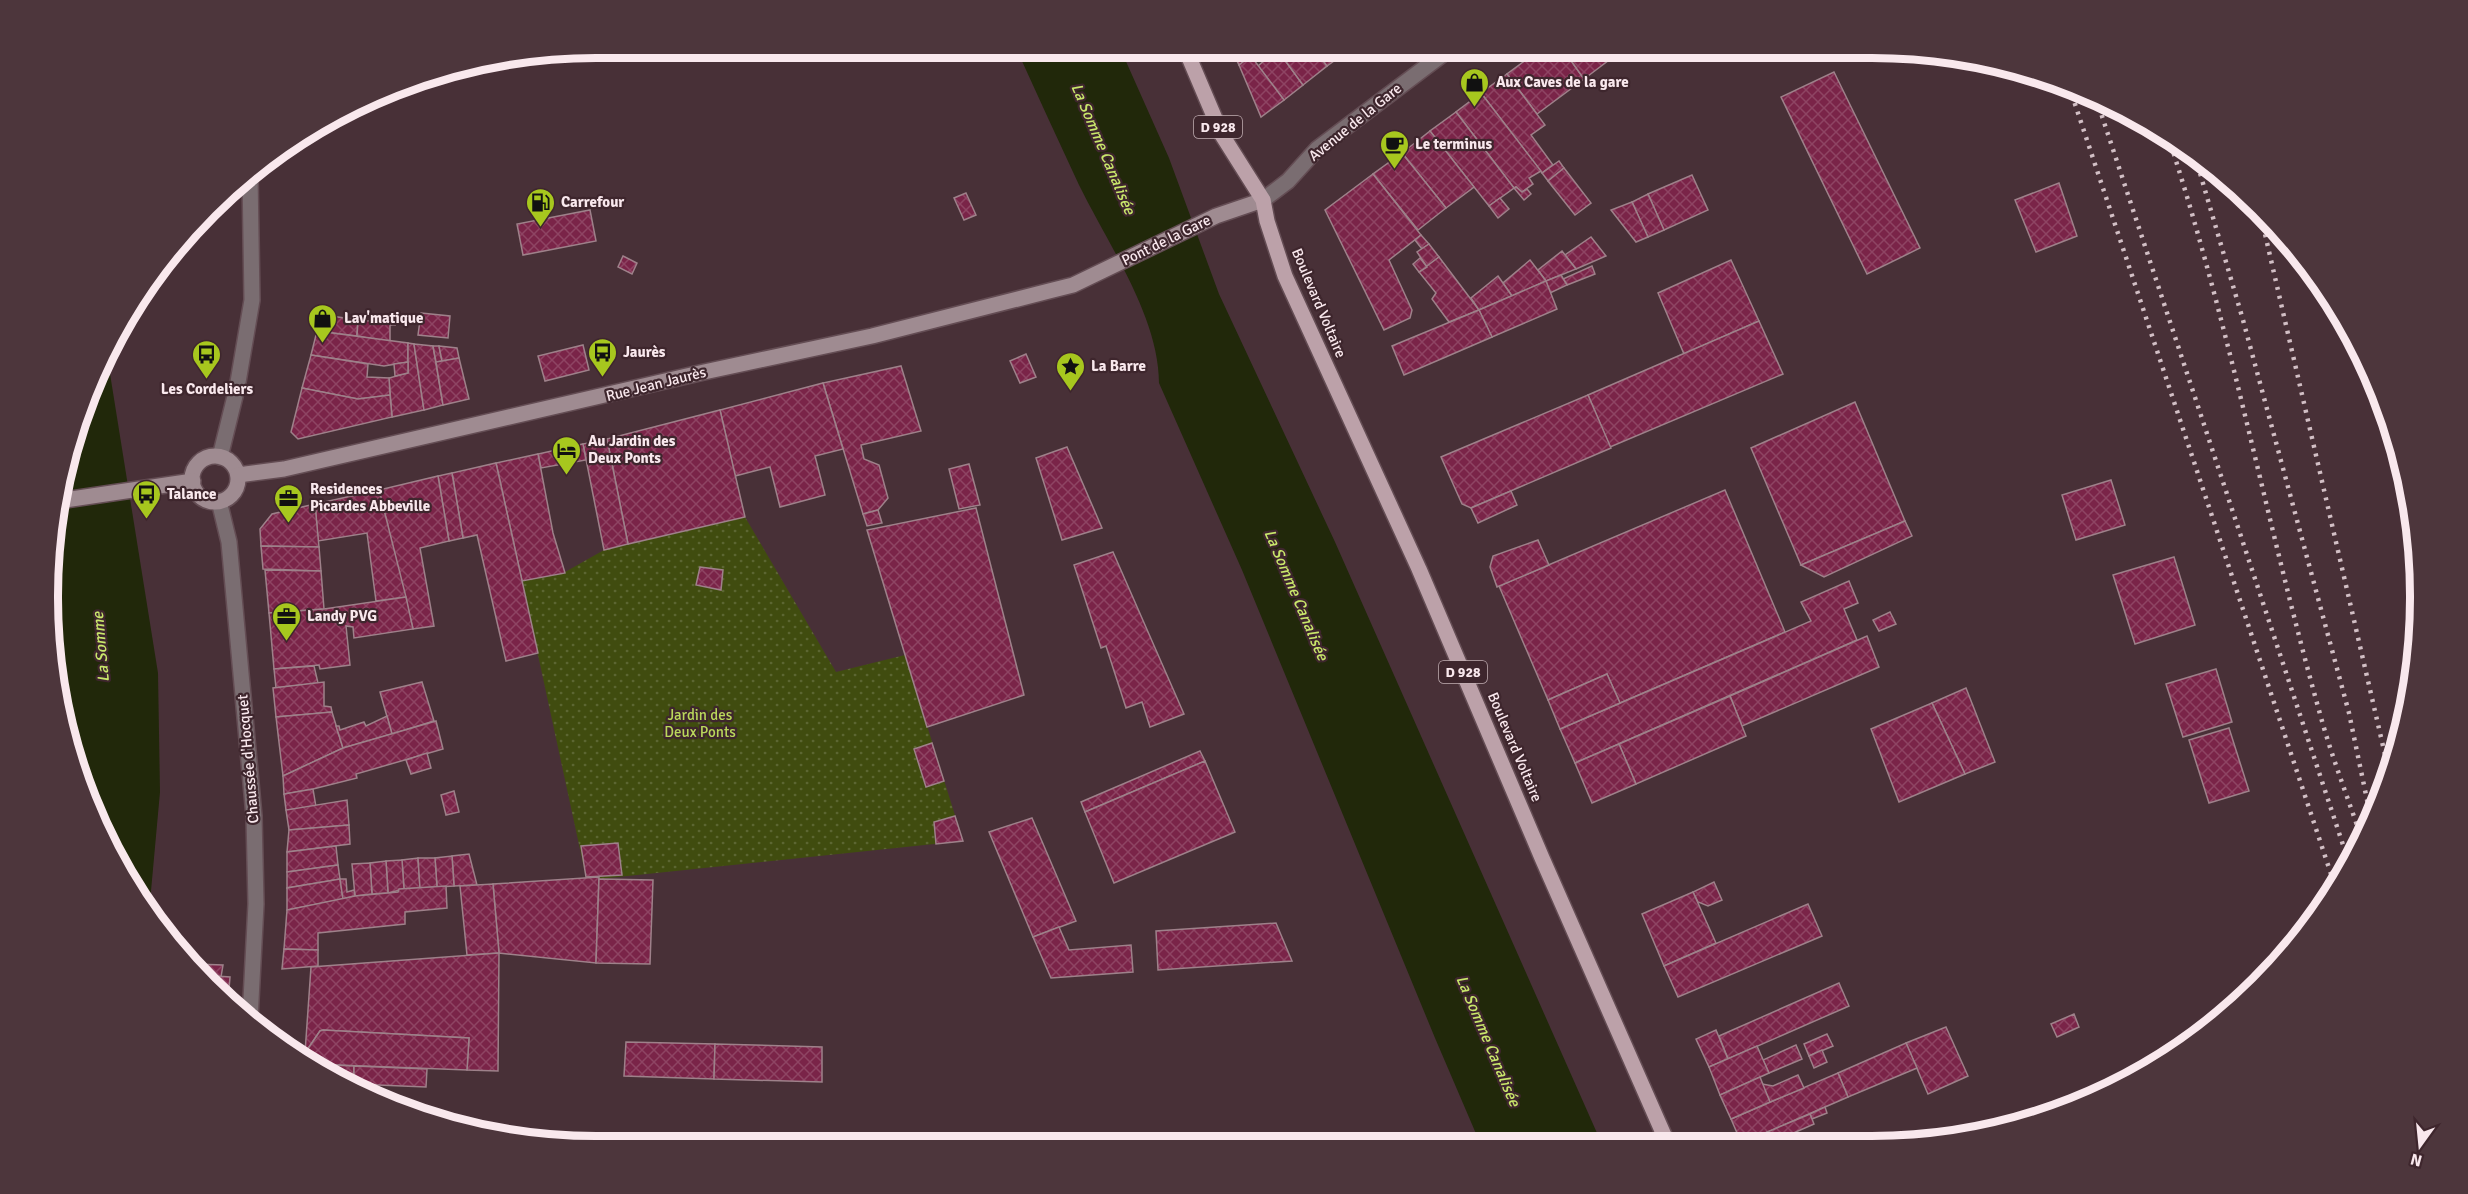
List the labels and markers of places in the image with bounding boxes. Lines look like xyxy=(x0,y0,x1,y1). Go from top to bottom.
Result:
shop icon: Aux Caves de la gare xyxy=(1459,66,1491,108)
place label: Aux Caves de la gare xyxy=(1496,73,1629,91)
cafe icon: Le terminus xyxy=(1378,128,1410,170)
place label: Le terminus xyxy=(1415,135,1492,153)
fuel station icon: Carrefour xyxy=(524,186,556,228)
place label: Carrefour xyxy=(561,193,624,211)
shop icon: Lav'matique xyxy=(307,302,339,344)
place label: Lav'matique xyxy=(344,309,424,327)
bus stop icon: Jaurès xyxy=(586,336,618,378)
bus stop icon: Les Cordeliers xyxy=(191,338,223,380)
place label: Jaurès xyxy=(623,343,666,361)
place icon: La Barre xyxy=(1054,350,1086,392)
place label: La Barre xyxy=(1091,357,1146,375)
place label: Les Cordeliers xyxy=(161,380,254,398)
place label: Au Jardin des Deux Ponts xyxy=(588,432,676,467)
hotel icon: Au Jardin des Deux Ponts xyxy=(551,434,583,476)
bus stop icon: Talance xyxy=(130,478,162,520)
place label: Residences Picardes Abbeville xyxy=(310,480,430,515)
office icon: Residences Picardes Abbeville xyxy=(273,482,305,524)
place label: Talance xyxy=(167,485,216,503)
office icon: Landy PVG xyxy=(270,600,302,642)
place label: Landy PVG xyxy=(307,607,377,625)

